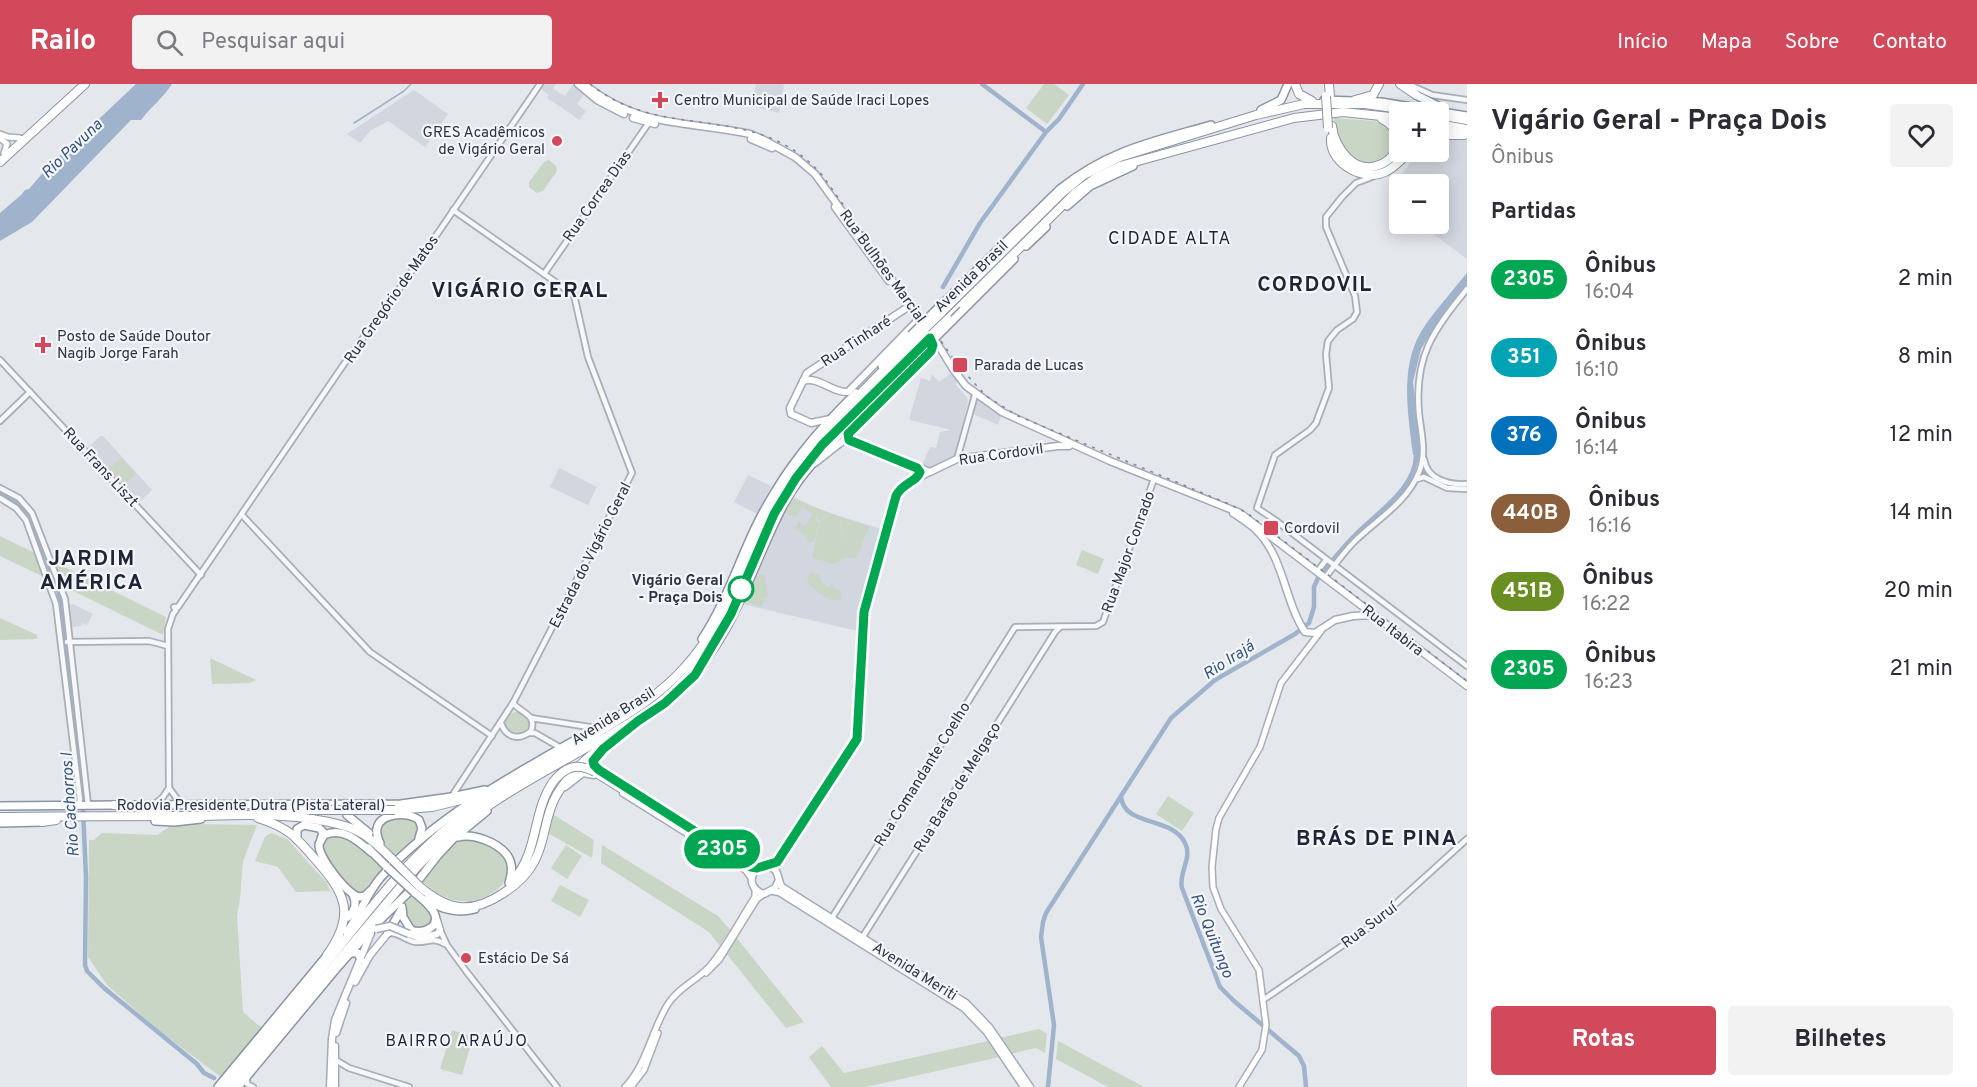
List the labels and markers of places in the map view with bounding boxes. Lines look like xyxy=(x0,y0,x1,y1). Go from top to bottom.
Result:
marker: Centro Municipal de Saúde Iraci Lopes xyxy=(651,91,669,109)
place label: Centro Municipal de Saúde Iraci Lopes xyxy=(674,92,929,111)
place label: GRES Acadêmicos de Vigário Geral xyxy=(423,124,545,160)
marker: GRES Acadêmicos de Vigário Geral xyxy=(550,134,564,148)
place label: Posto de Saúde Doutor Nagib Jorge Farah xyxy=(57,328,211,364)
marker: Posto de Saúde Doutor Nagib Jorge Farah xyxy=(34,336,52,354)
marker: Parada de Lucas xyxy=(951,356,969,374)
place label: Parada de Lucas xyxy=(974,357,1084,376)
marker: Cordovil xyxy=(1262,519,1280,537)
place label: Cordovil xyxy=(1284,520,1340,539)
place label: Vigário Geral - Praça Dois xyxy=(631,572,723,608)
marker: Vigário Geral - Praça Dois xyxy=(728,576,754,602)
place label: Estácio De Sá xyxy=(478,950,569,969)
marker: Estácio De Sá xyxy=(459,951,473,965)

